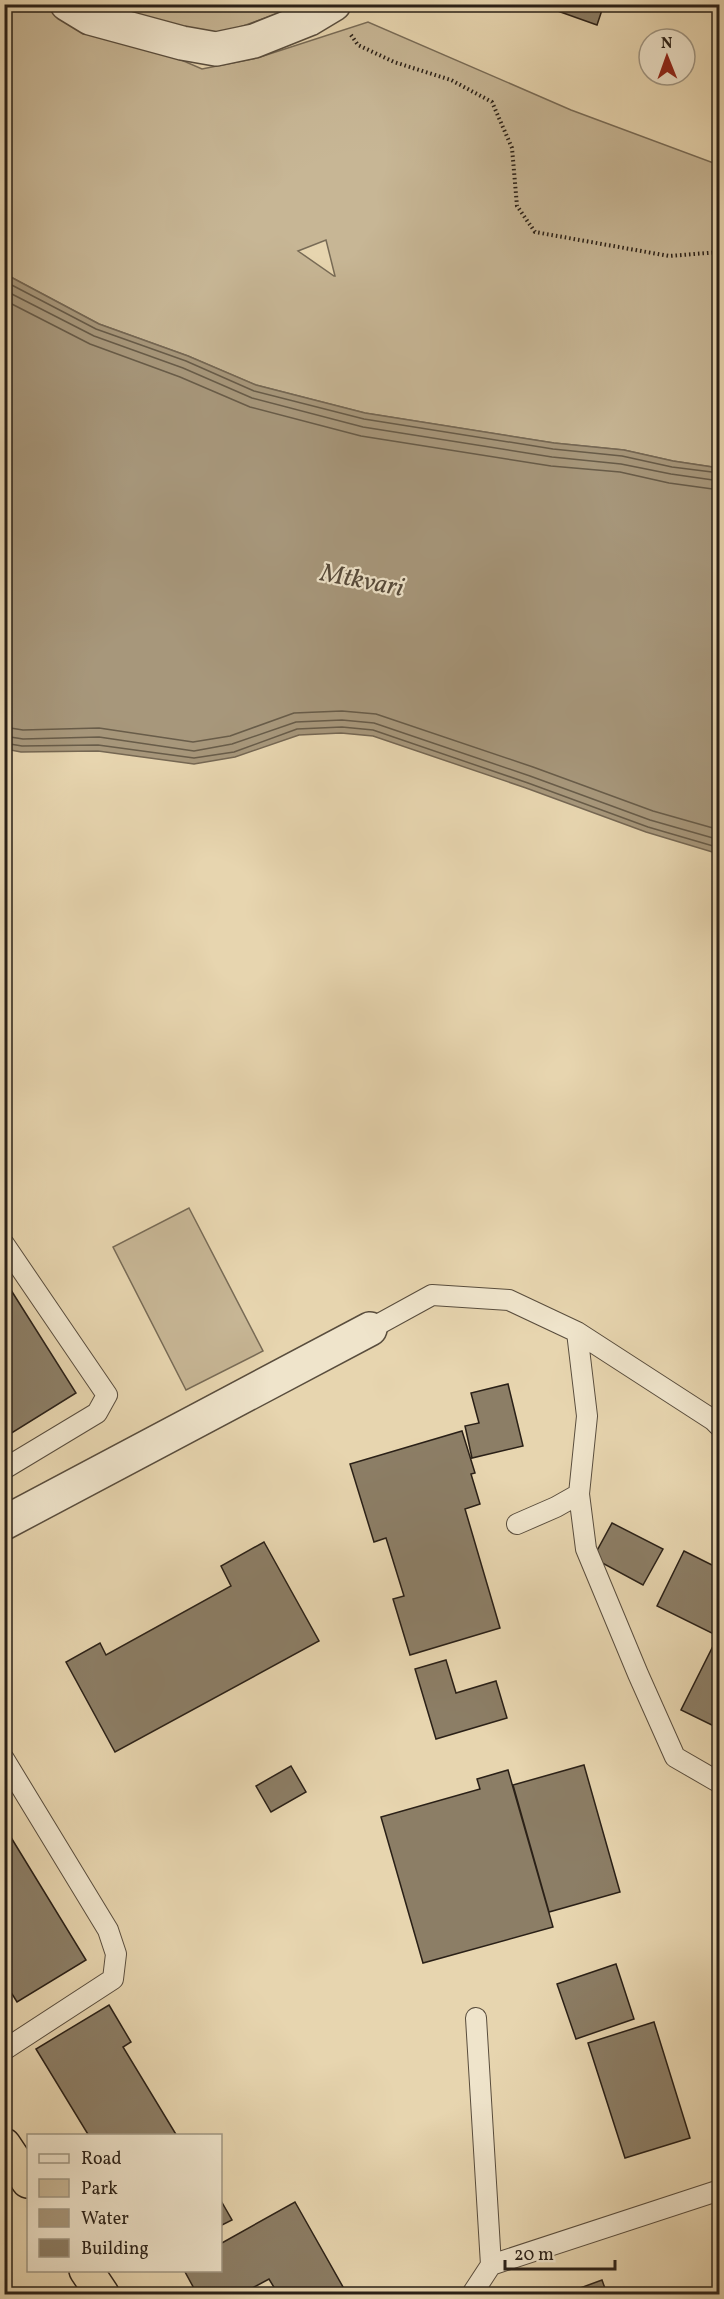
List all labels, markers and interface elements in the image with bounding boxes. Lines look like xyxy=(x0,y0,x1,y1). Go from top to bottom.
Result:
north arrow xyxy=(637,27,697,87)
text: N xyxy=(661,33,673,55)
water label: Mtkvari xyxy=(317,555,407,607)
legend xyxy=(27,2134,222,2272)
text: Road xyxy=(81,2147,122,2172)
text: Park xyxy=(81,2177,118,2202)
text: Water xyxy=(81,2207,129,2232)
scale bar xyxy=(505,2233,614,2271)
text: Building xyxy=(81,2237,149,2262)
text: 20 m xyxy=(514,2243,554,2268)

